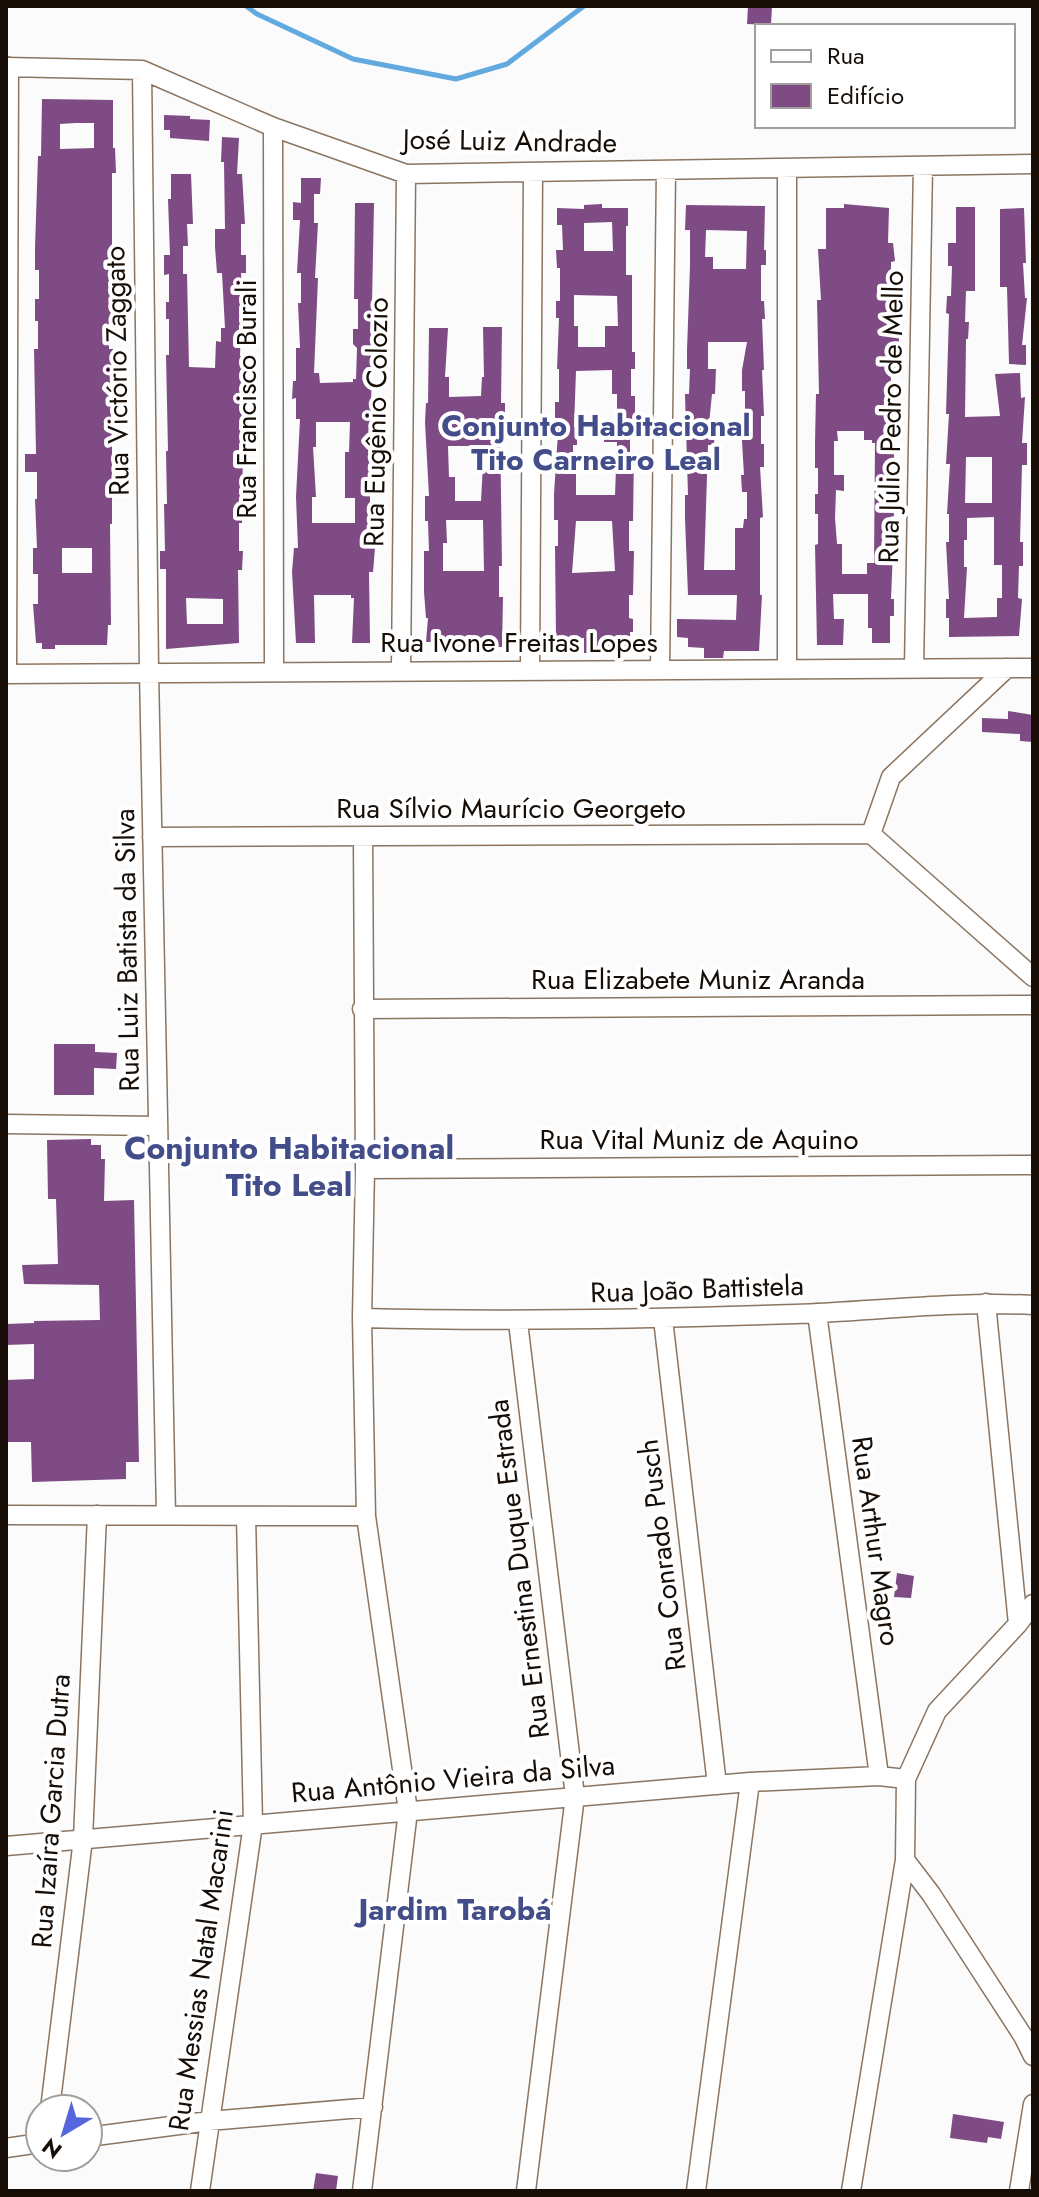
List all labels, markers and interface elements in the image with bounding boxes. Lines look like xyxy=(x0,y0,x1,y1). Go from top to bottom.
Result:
legend xyxy=(755,24,1015,128)
text: Rua xyxy=(827,38,865,73)
text: Edifício xyxy=(827,78,904,113)
street label: José Luiz Andrade xyxy=(399,119,617,163)
street label: Rua Victório Zaggato xyxy=(94,246,140,496)
street label: Rua Júlio Pedro de Mello xyxy=(868,270,914,564)
street label: Rua Francisco Burali xyxy=(226,279,267,519)
street label: Rua Eugênio Colozio xyxy=(353,297,399,547)
district label: Conjunto Habitacional Tito Carneiro Leal xyxy=(441,404,751,481)
street label: Rua Ivone Freitas Lopes xyxy=(380,622,658,663)
street label: Rua Sílvio Maurício Georgeto xyxy=(336,788,686,829)
street label: Rua Luiz Batista da Silva xyxy=(104,808,150,1092)
street label: Rua Elizabete Muniz Aranda xyxy=(531,959,865,1000)
street label: Rua Vital Muniz de Aquino xyxy=(540,1119,858,1160)
district label: Conjunto Habitacional Tito Leal xyxy=(124,1125,454,1208)
street label: Rua João Battistela xyxy=(590,1265,804,1313)
street label: Rua Ernestina Duque Estrada xyxy=(478,1397,560,1741)
street label: Rua Arthur Magro xyxy=(841,1434,911,1648)
street label: Rua Conrado Pusch xyxy=(627,1437,697,1673)
street label: Rua Izaíra Garcia Dutra xyxy=(21,1673,81,1949)
street label: Rua Antônio Vieira da Silva xyxy=(289,1744,617,1814)
street label: Rua Messias Natal Macarini xyxy=(158,1807,244,2133)
district label: Jardim Tarobá xyxy=(353,1888,552,1931)
north arrow xyxy=(24,2093,104,2173)
text: N xyxy=(35,2131,68,2167)

